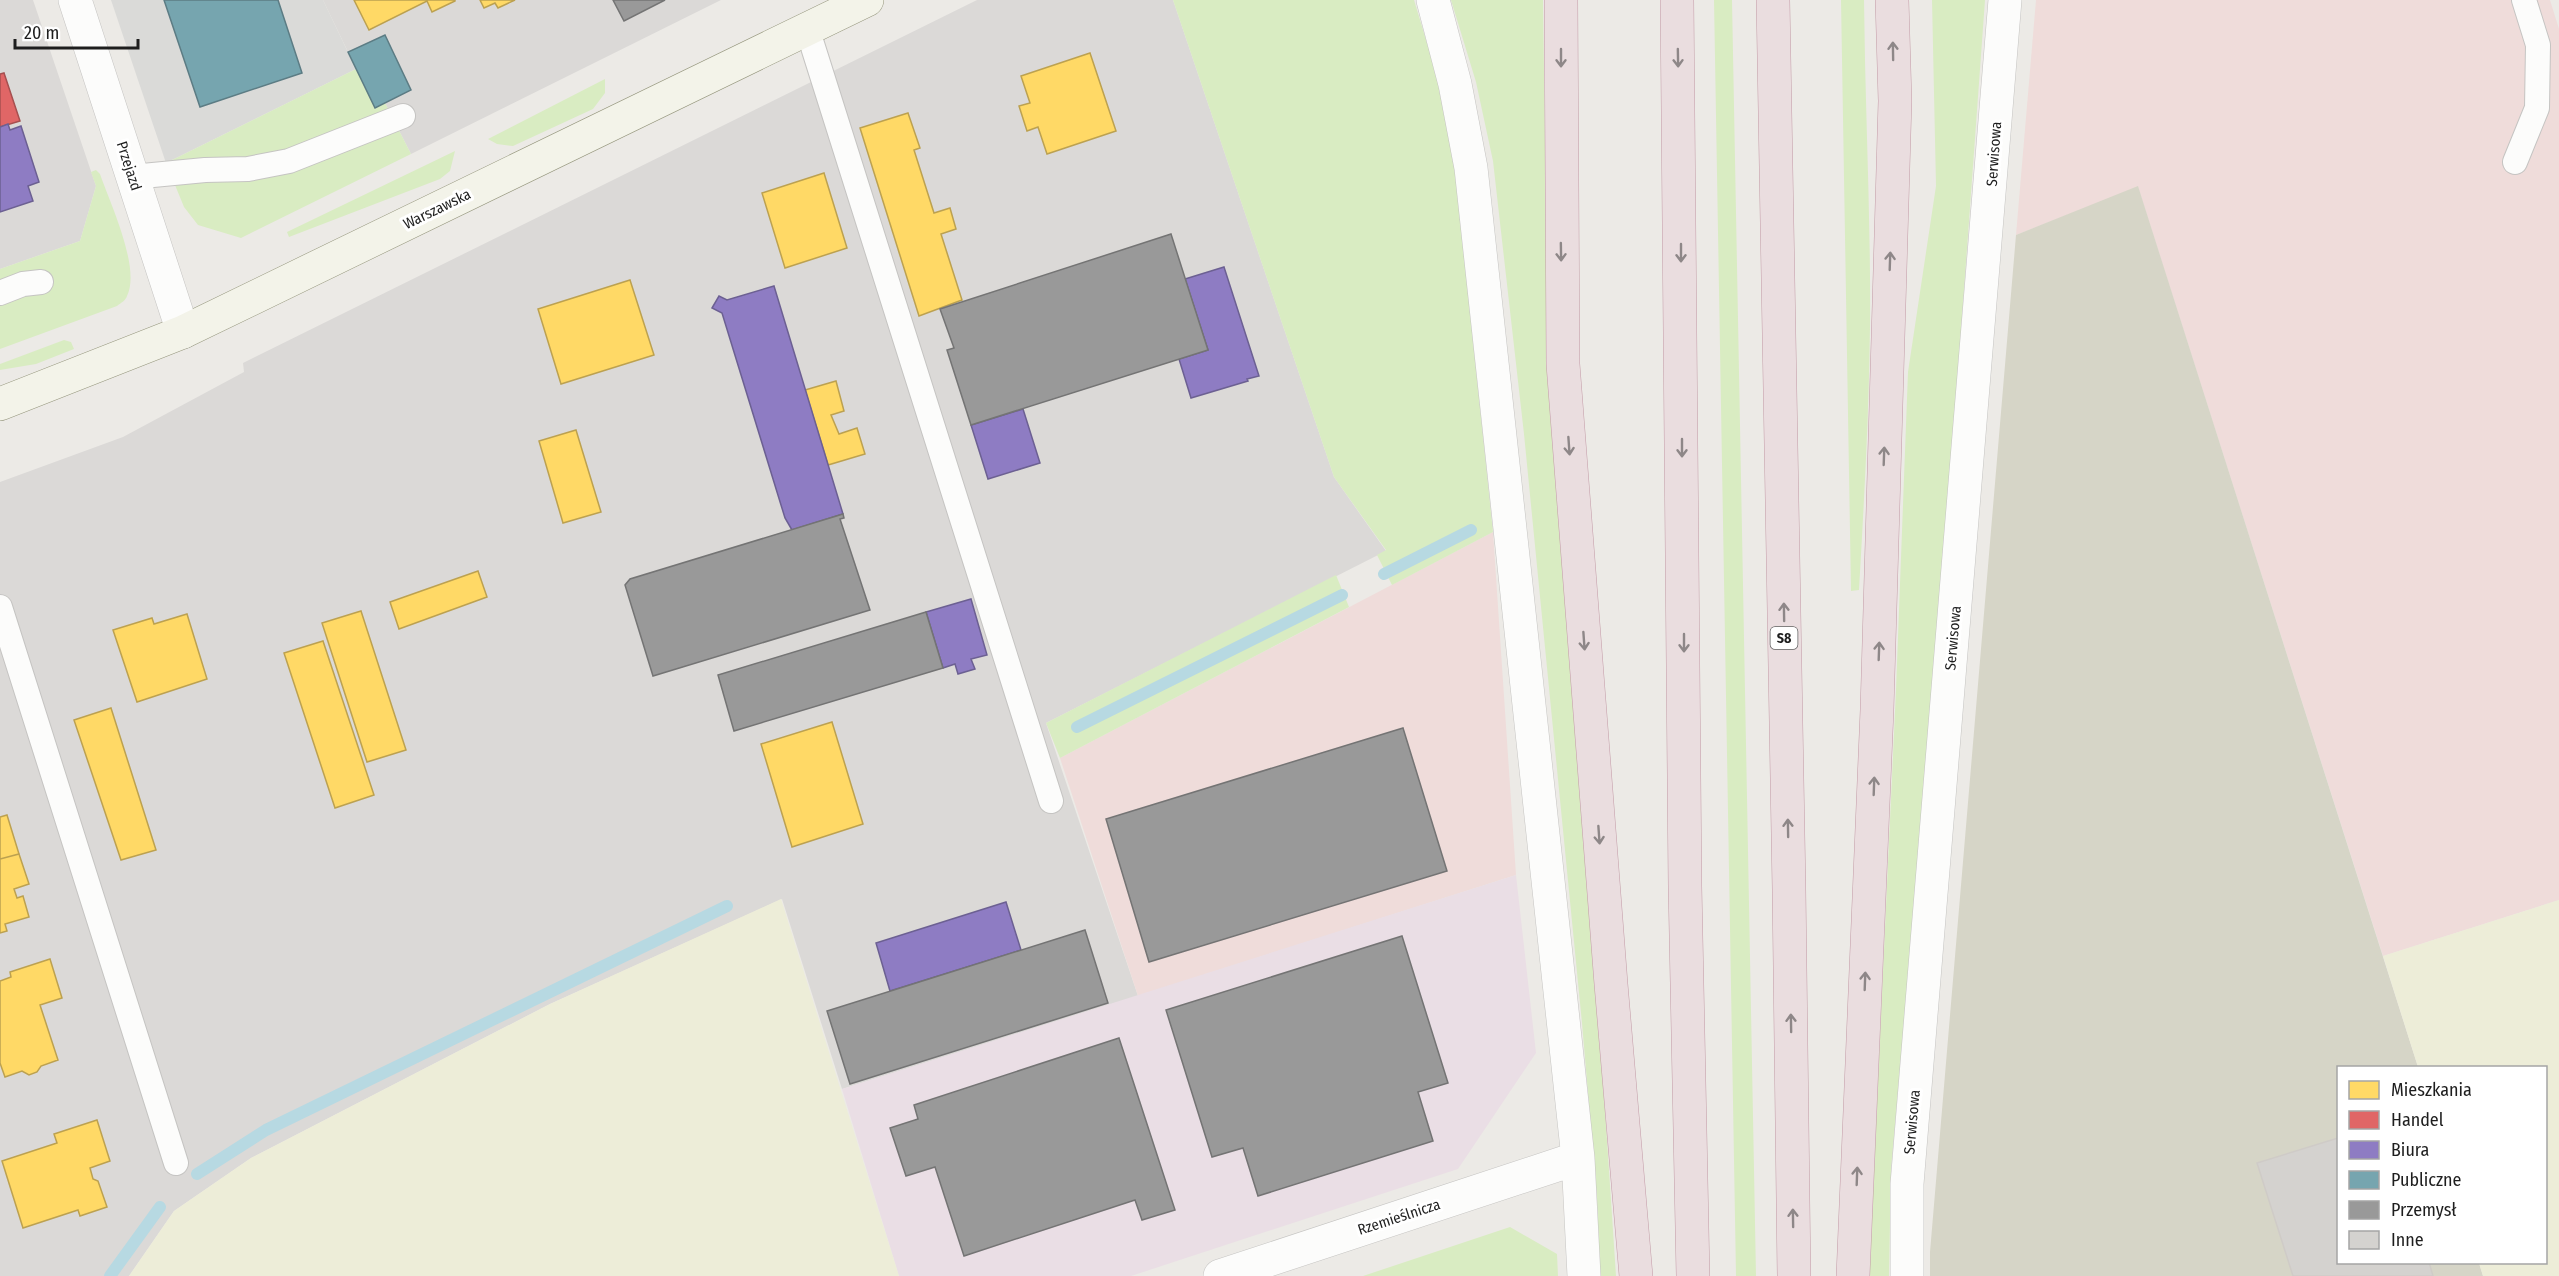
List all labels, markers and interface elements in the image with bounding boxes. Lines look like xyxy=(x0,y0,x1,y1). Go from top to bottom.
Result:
scale bar xyxy=(15,12,138,50)
text: 20 m xyxy=(24,22,59,44)
one-way arrow xyxy=(1888,41,1899,61)
one-way arrow xyxy=(1555,48,1567,68)
one-way arrow xyxy=(1672,48,1684,68)
street label: Serwisowa xyxy=(1983,121,2005,187)
street label: Przejazd xyxy=(113,139,145,193)
street label: Warszawska xyxy=(400,185,474,233)
one-way arrow xyxy=(1556,241,1567,261)
one-way arrow xyxy=(1675,243,1687,263)
one-way arrow xyxy=(1884,252,1896,272)
one-way arrow xyxy=(1564,436,1575,456)
one-way arrow xyxy=(1676,438,1688,458)
one-way arrow xyxy=(1879,447,1890,467)
one-way arrow xyxy=(1778,602,1790,622)
street label: Serwisowa xyxy=(1941,605,1965,671)
road number: S8 xyxy=(1770,627,1798,649)
one-way arrow xyxy=(1579,630,1590,650)
one-way arrow xyxy=(1678,633,1689,653)
one-way arrow xyxy=(1873,642,1884,662)
one-way arrow xyxy=(1868,776,1879,796)
one-way arrow xyxy=(1782,818,1794,838)
one-way arrow xyxy=(1594,825,1605,845)
one-way arrow xyxy=(1860,971,1871,991)
one-way arrow xyxy=(1785,1013,1797,1033)
legend xyxy=(2337,1066,2547,1264)
text: Mieszkania xyxy=(2391,1079,2472,1101)
street label: Serwisowa xyxy=(1900,1089,1924,1155)
text: Handel xyxy=(2391,1109,2444,1131)
text: Biura xyxy=(2391,1139,2430,1161)
one-way arrow xyxy=(1851,1166,1862,1186)
text: Publiczne xyxy=(2391,1169,2462,1191)
street label: Rzemieślnicza xyxy=(1355,1195,1443,1239)
text: Przemysł xyxy=(2391,1199,2457,1221)
one-way arrow xyxy=(1787,1208,1799,1228)
text: Inne xyxy=(2391,1229,2424,1251)

